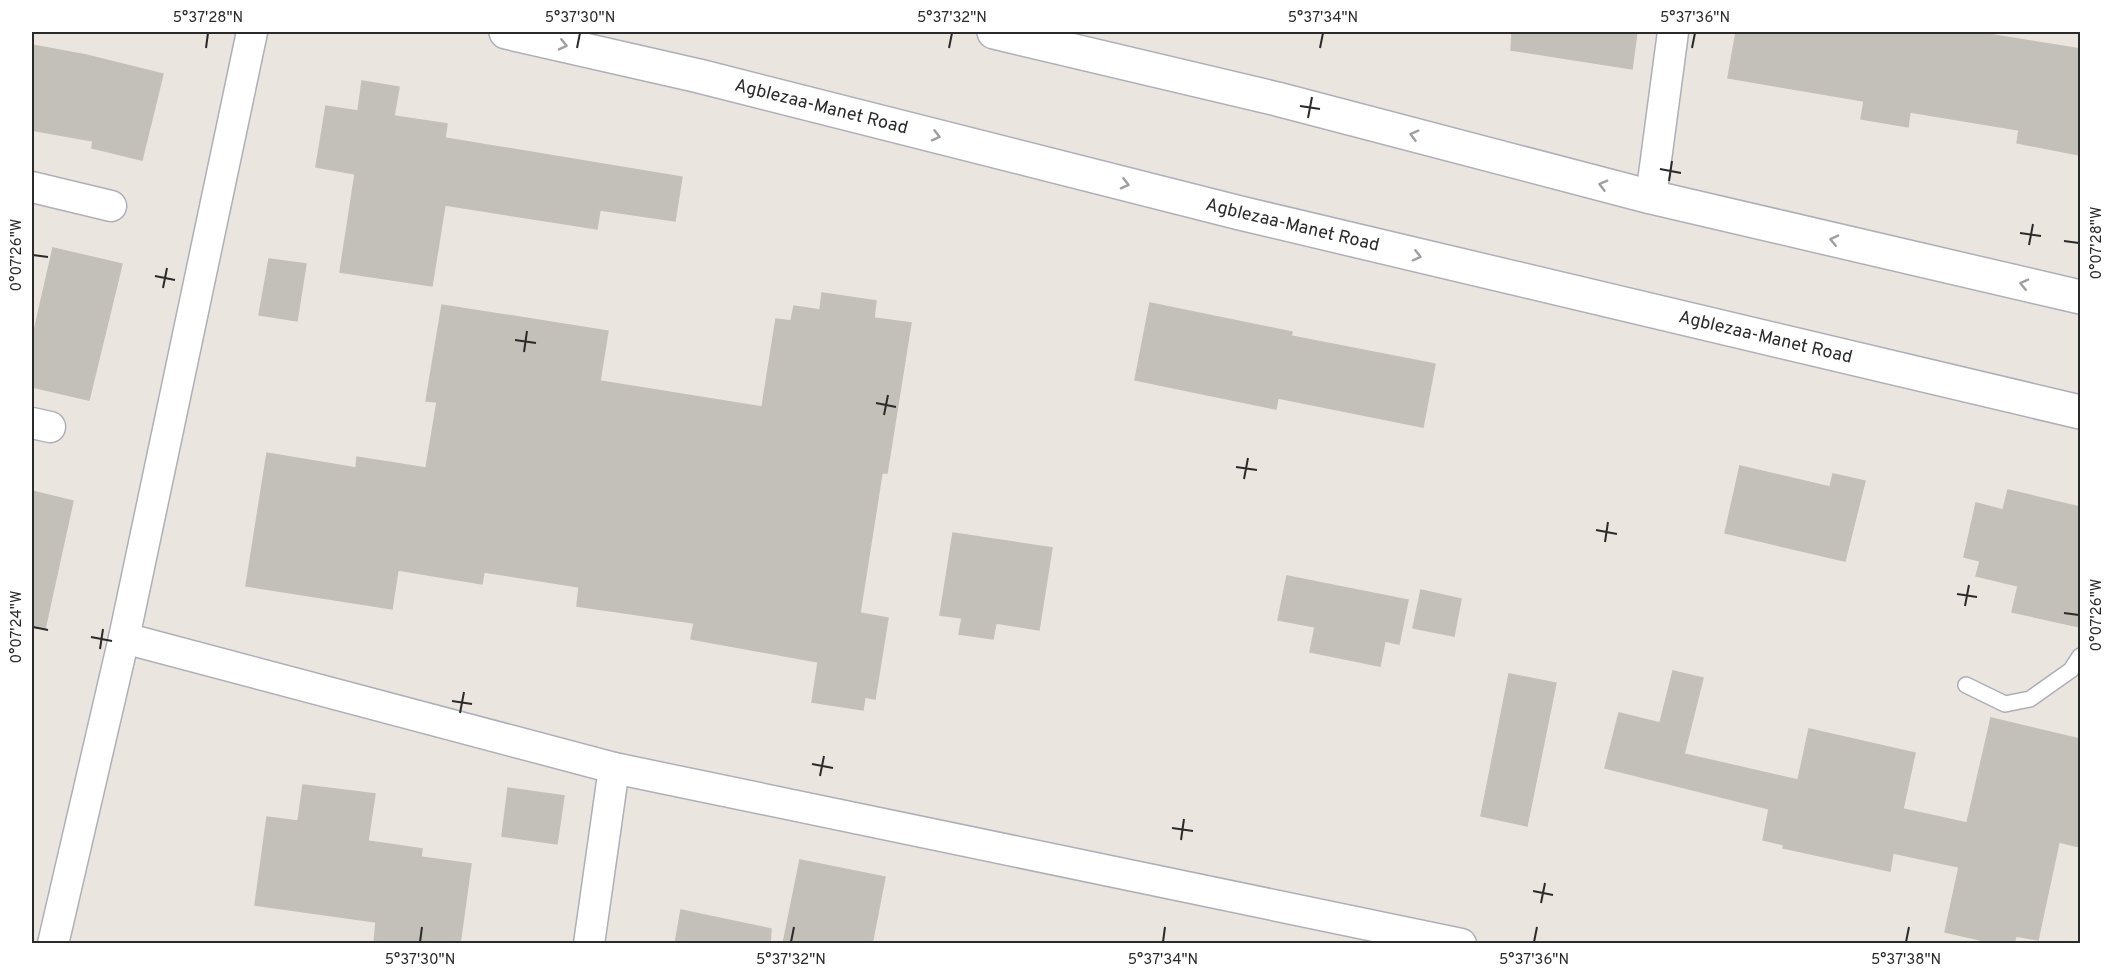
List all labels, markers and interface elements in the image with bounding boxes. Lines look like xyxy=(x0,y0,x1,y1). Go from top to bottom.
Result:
text: 5°37'28"N xyxy=(173,9,243,28)
text: 5°37'30"N xyxy=(545,9,615,28)
text: 5°37'32"N xyxy=(917,9,987,28)
text: 5°37'34"N xyxy=(1288,9,1358,28)
text: 5°37'36"N xyxy=(1660,9,1730,28)
one-way arrow xyxy=(558,37,568,50)
street label: Agblezaa-Manet Road xyxy=(732,74,910,140)
one-way arrow xyxy=(931,129,941,142)
one-way arrow xyxy=(1410,130,1420,143)
one-way arrow xyxy=(1120,177,1130,190)
one-way arrow xyxy=(1598,180,1609,192)
street label: Agblezaa-Manet Road xyxy=(1203,193,1382,257)
text: 0°07'28"W xyxy=(2088,207,2107,279)
text: 0°07'26"W xyxy=(8,219,27,291)
one-way arrow xyxy=(1829,234,1839,247)
one-way arrow xyxy=(1411,248,1421,261)
one-way arrow xyxy=(2019,278,2029,291)
street label: Agblezaa-Manet Road xyxy=(1676,306,1855,369)
text: 0°07'26"W xyxy=(2088,579,2107,651)
text: 0°07'24"W xyxy=(8,591,27,663)
text: 5°37'30"N xyxy=(385,951,455,970)
text: 5°37'32"N xyxy=(756,951,826,970)
text: 5°37'34"N xyxy=(1128,951,1198,970)
text: 5°37'36"N xyxy=(1499,951,1569,970)
text: 5°37'38"N xyxy=(1871,951,1941,970)

